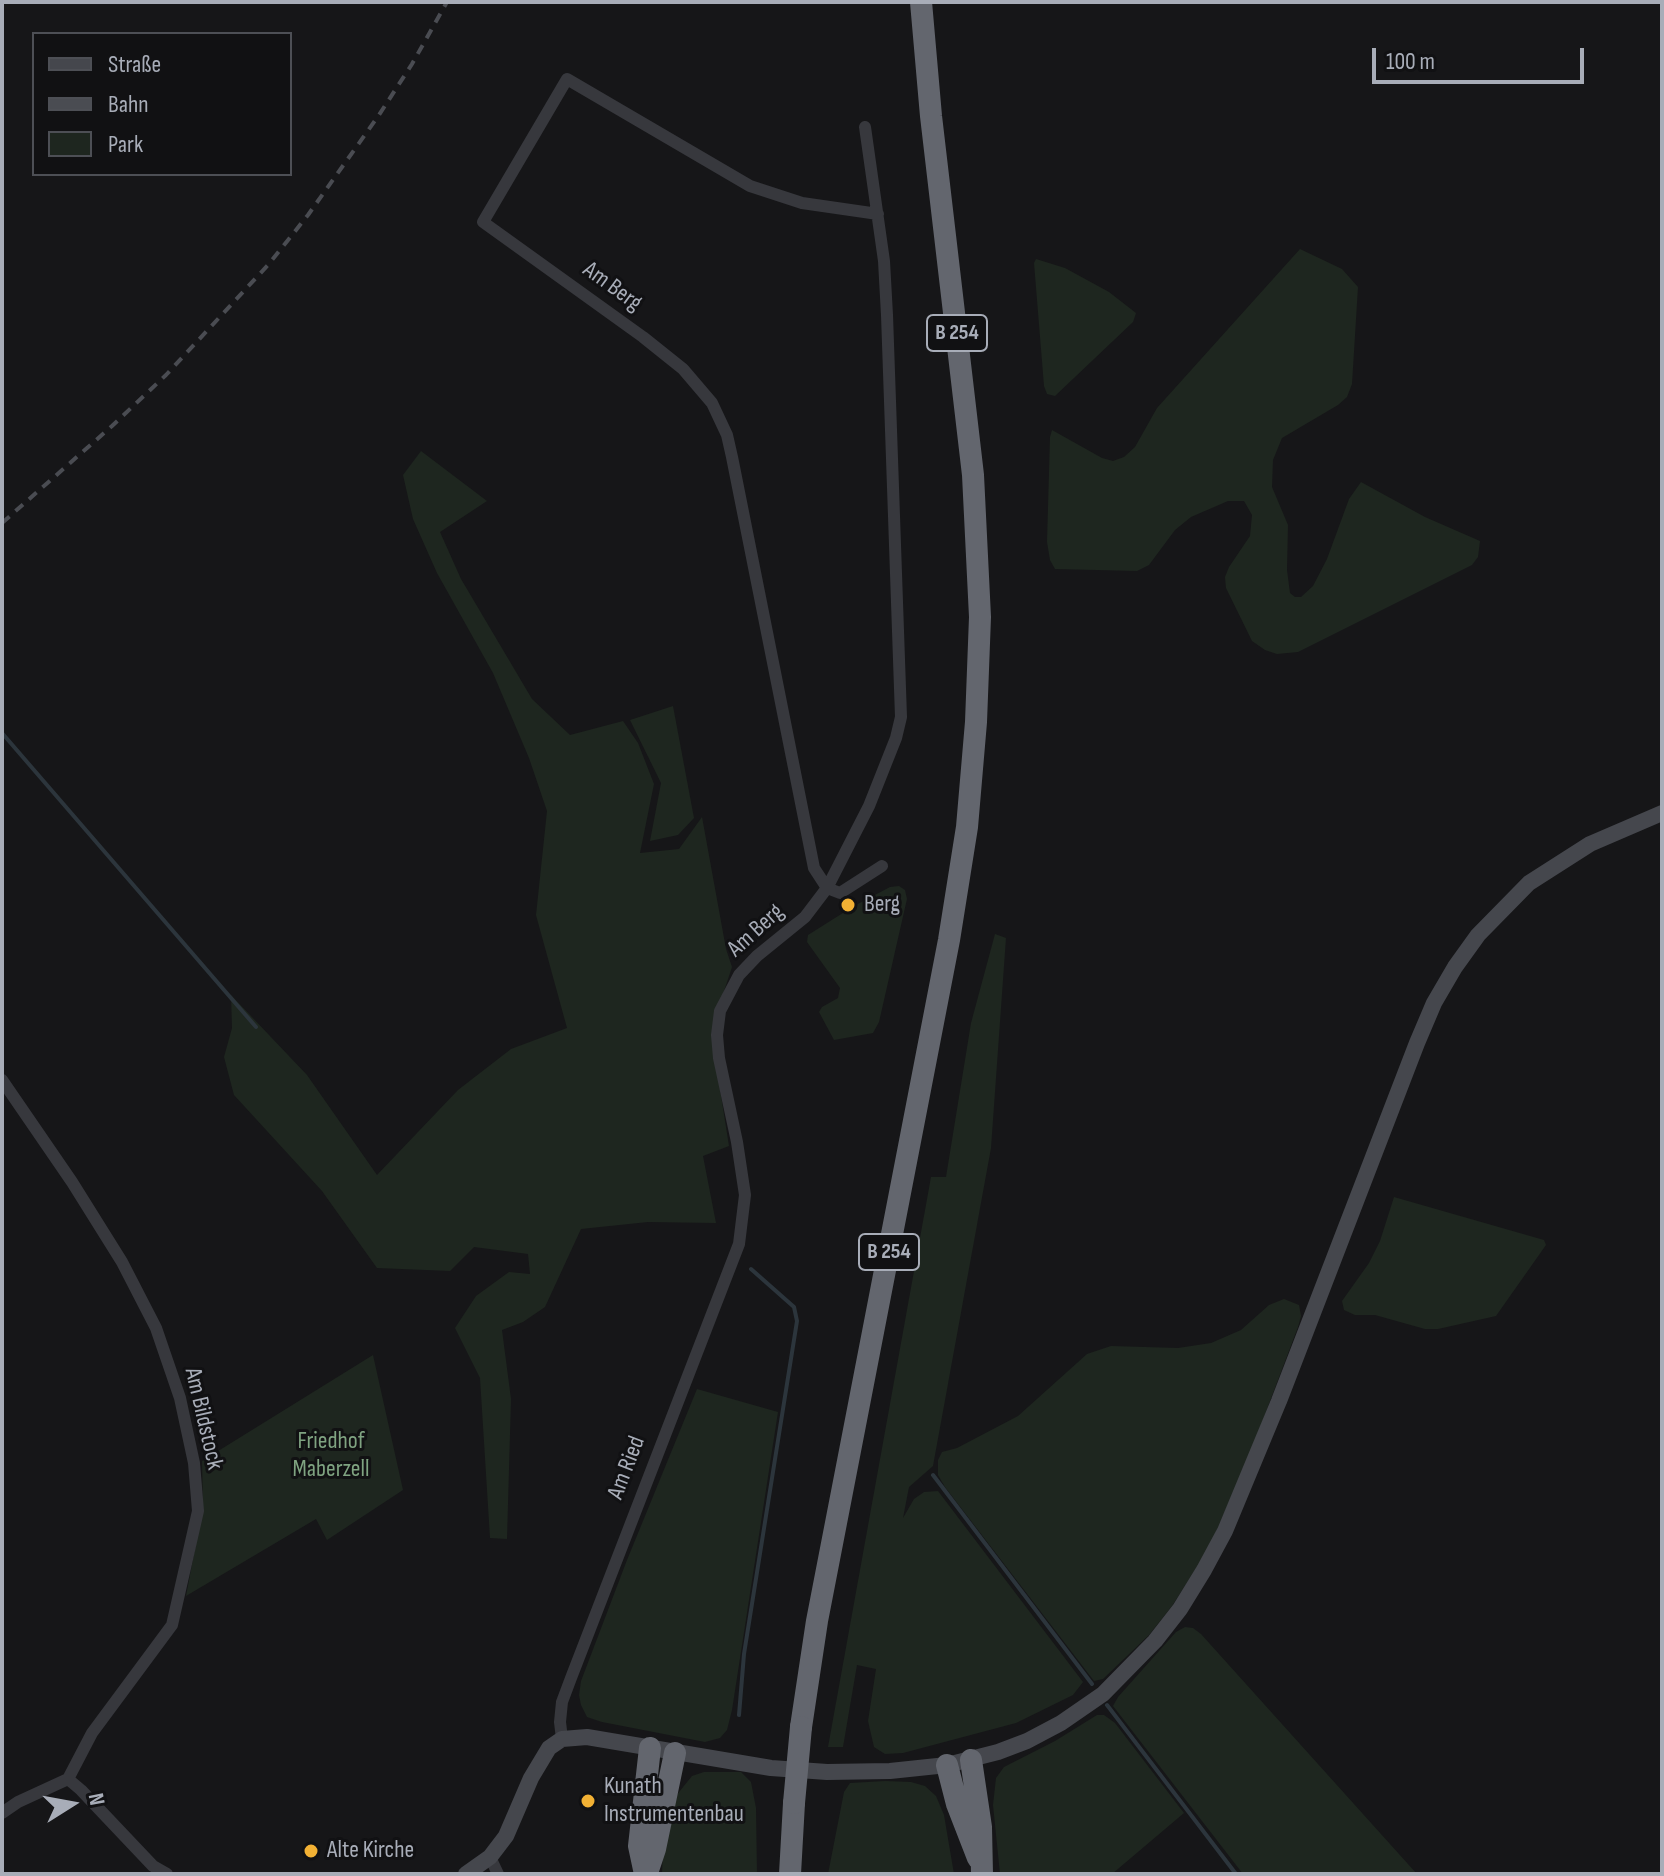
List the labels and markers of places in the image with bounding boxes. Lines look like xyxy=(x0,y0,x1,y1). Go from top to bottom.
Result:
place label: Berg xyxy=(864,891,900,919)
marker: Berg xyxy=(839,896,857,914)
place label: Kunath Instrumentenbau xyxy=(604,1773,744,1829)
marker: Kunath Instrumentenbau xyxy=(579,1792,597,1810)
place label: Alte Kirche xyxy=(327,1837,414,1865)
marker: Alte Kirche xyxy=(302,1842,320,1860)

